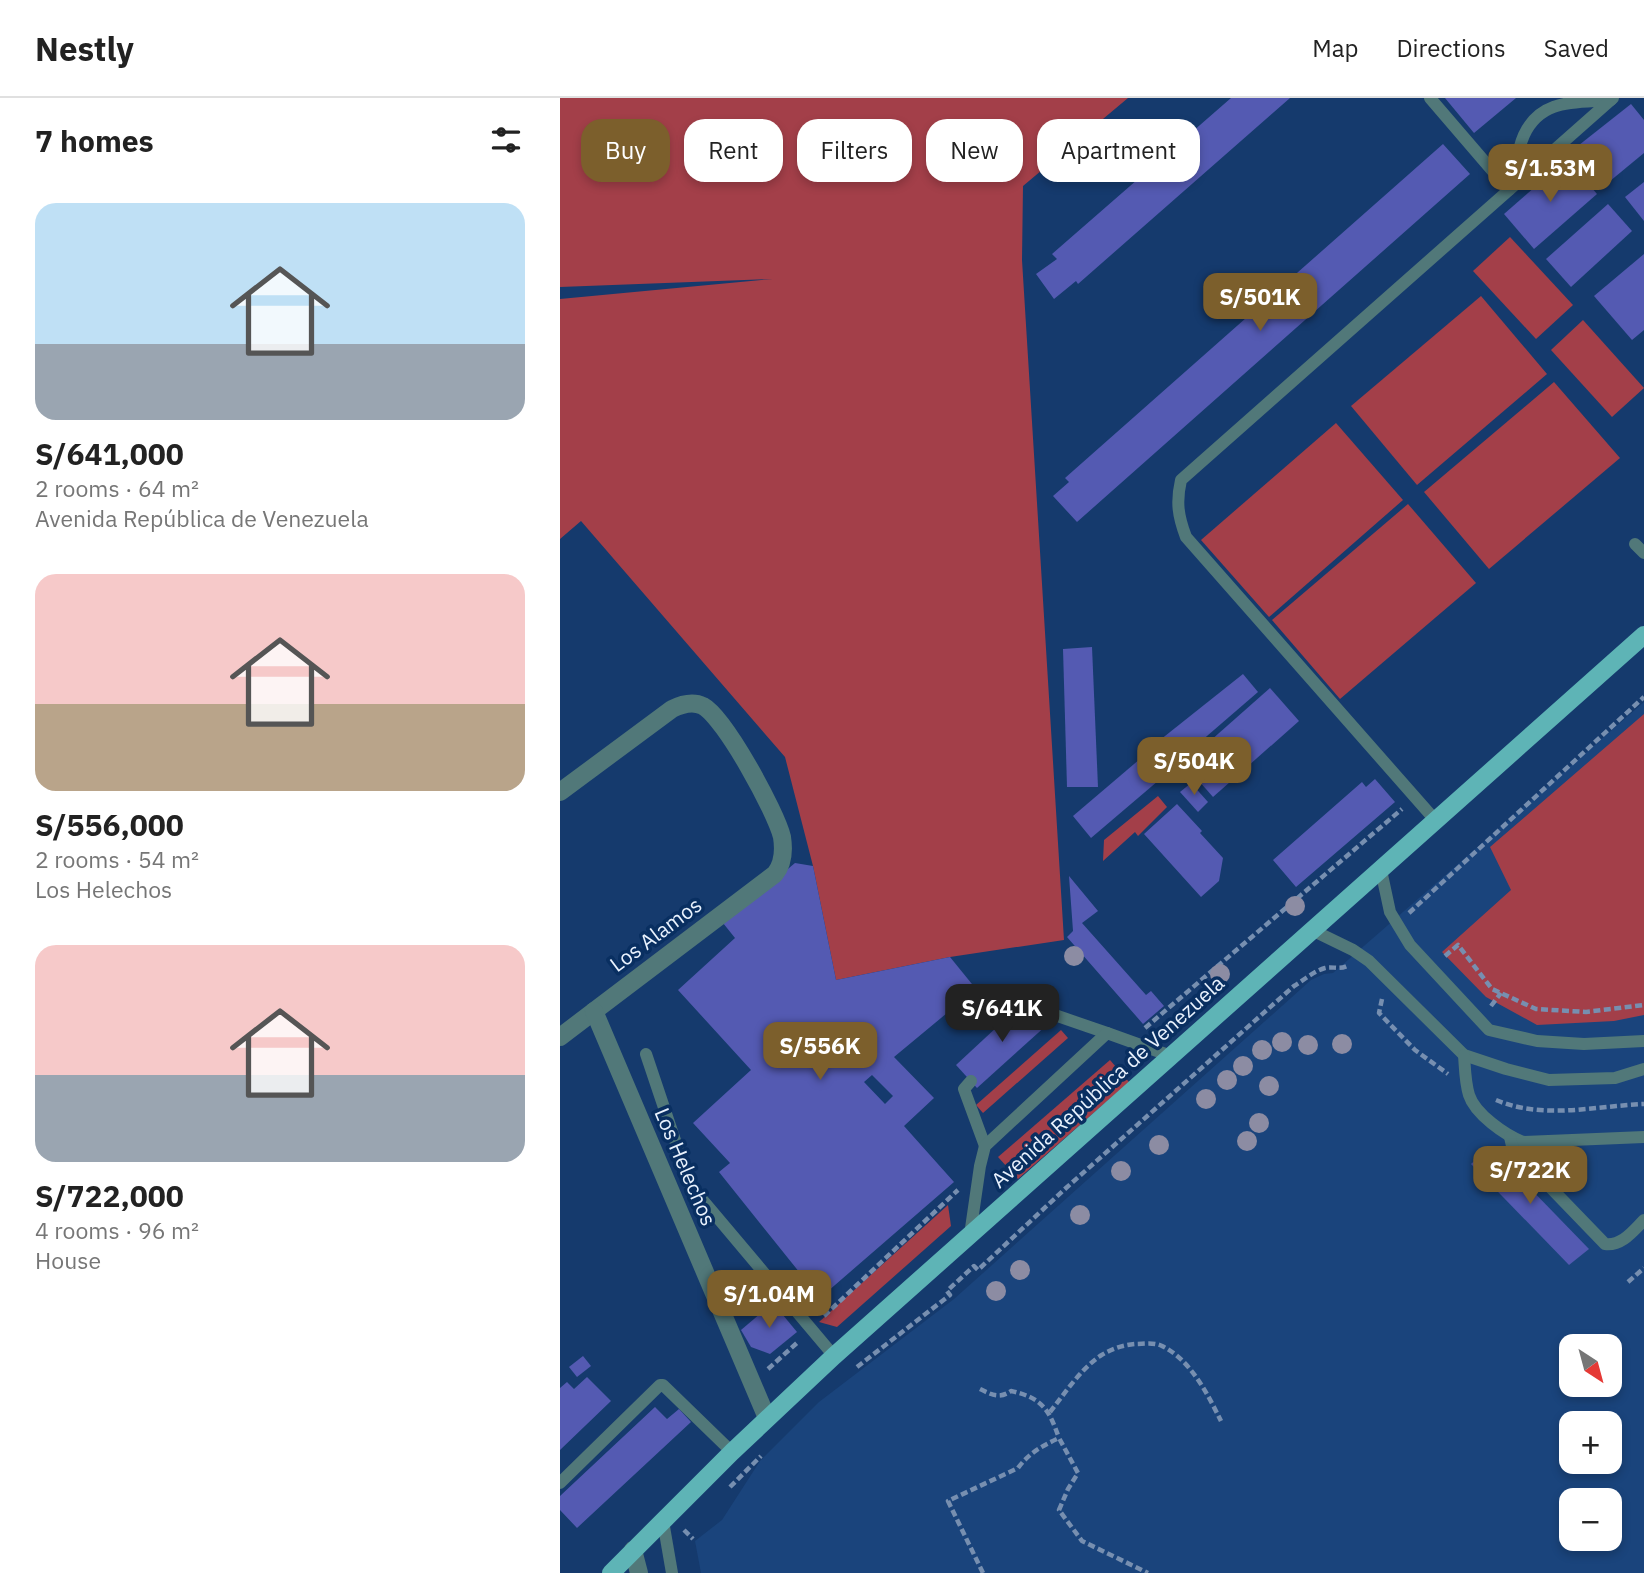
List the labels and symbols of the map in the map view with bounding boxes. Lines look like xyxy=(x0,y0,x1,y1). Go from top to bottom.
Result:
pin: S/1.53M xyxy=(1485,144,1615,204)
pin: S/501K xyxy=(1203,274,1317,333)
pin: S/504K xyxy=(1137,738,1251,797)
street label: Los Alamos xyxy=(604,891,707,978)
street label: Avenida República de Venezuela xyxy=(985,969,1230,1194)
pin: S/641K xyxy=(945,984,1059,1044)
pin: S/556K xyxy=(763,1023,877,1082)
street label: Los Helechos xyxy=(649,1103,723,1230)
pin: S/722K xyxy=(1473,1146,1587,1206)
pin: S/1.04M xyxy=(704,1270,834,1330)
north arrow xyxy=(1559,1334,1622,1396)

